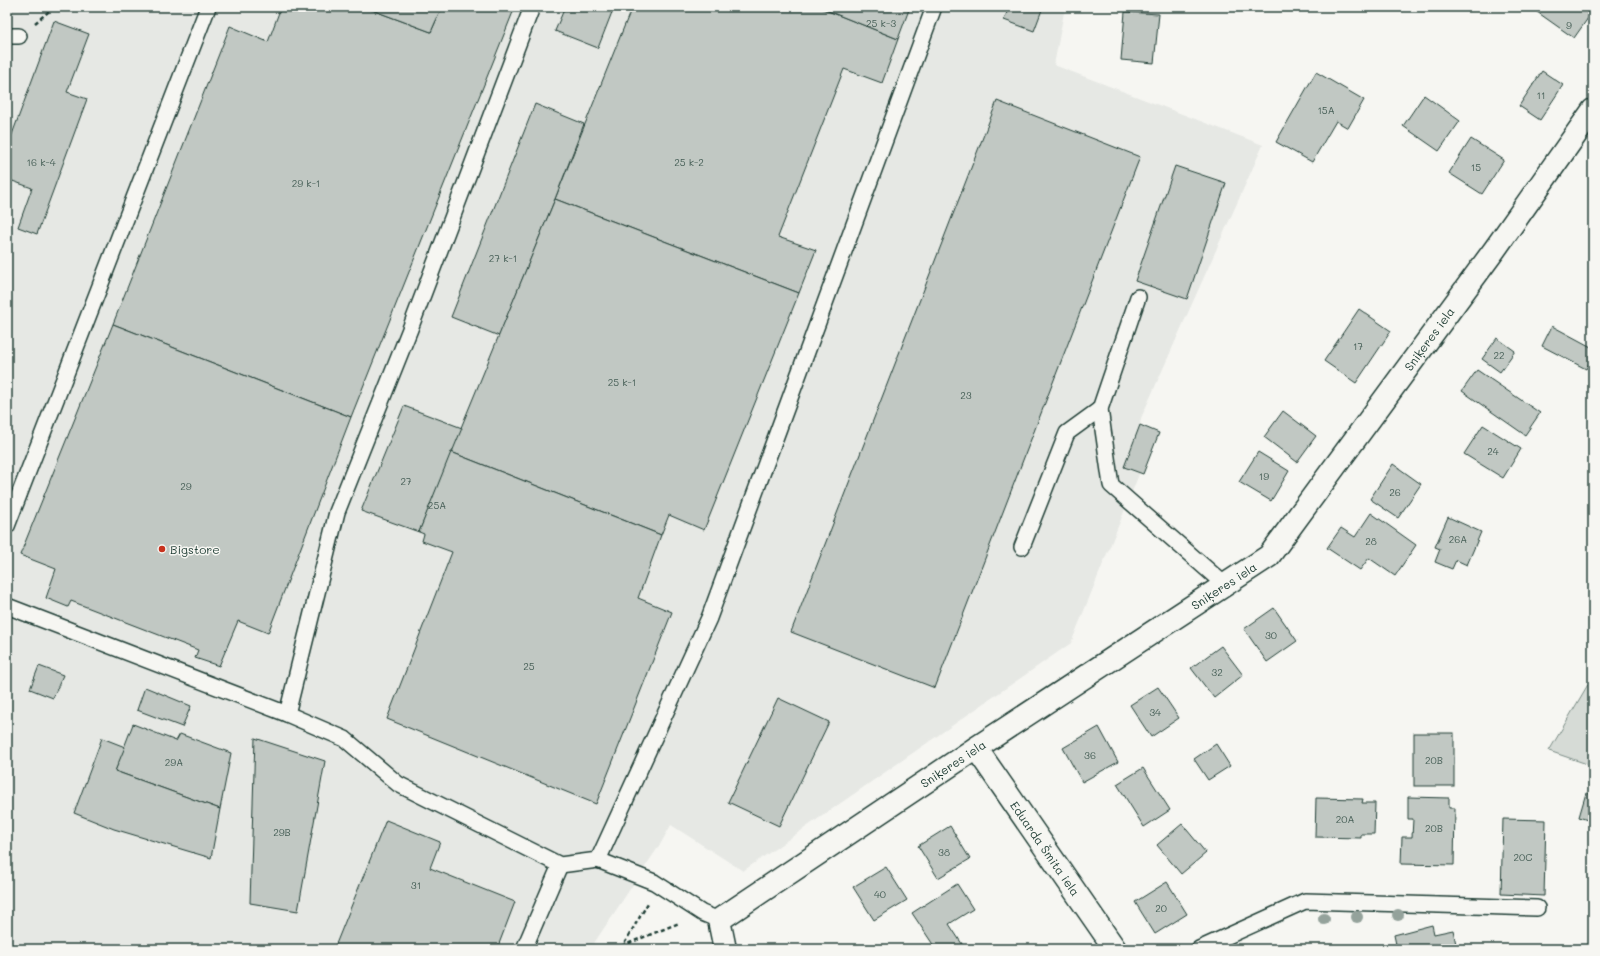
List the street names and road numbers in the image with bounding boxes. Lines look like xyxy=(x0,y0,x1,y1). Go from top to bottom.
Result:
street label: Sniķeres iela xyxy=(1400,304,1458,374)
street label: Sniķeres iela xyxy=(1188,558,1260,613)
street label: Sniķeres iela xyxy=(917,736,989,791)
street label: Eduarda Šmita iela xyxy=(1007,798,1084,899)

